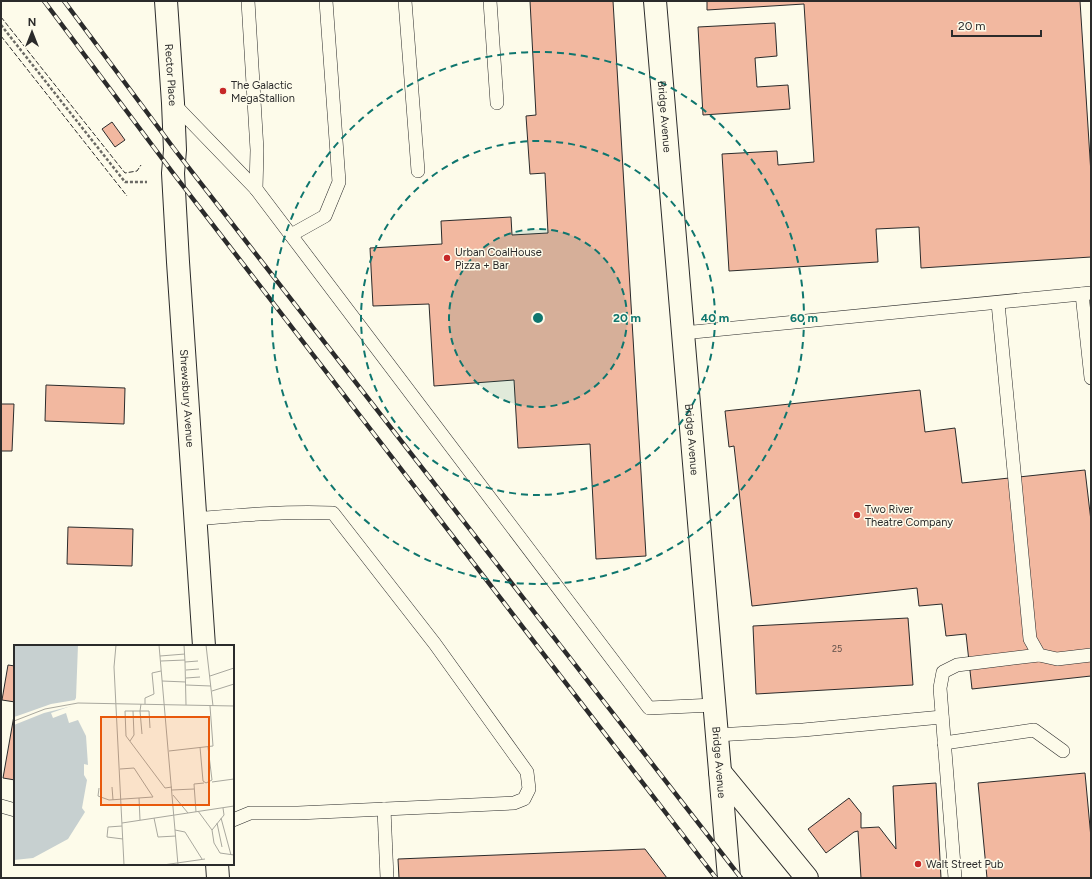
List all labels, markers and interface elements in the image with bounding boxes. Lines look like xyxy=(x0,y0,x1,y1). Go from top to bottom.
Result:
north arrow xyxy=(12,12,52,52)
scale bar xyxy=(952,12,1041,38)
text: N xyxy=(28,16,36,29)
text: 20 m xyxy=(958,19,986,33)
street label: Rector Place xyxy=(162,43,180,106)
place label: The Galactic MegaStallion xyxy=(231,79,295,105)
street label: Bridge Avenue xyxy=(655,80,674,153)
marker: The Galactic MegaStallion xyxy=(218,86,228,96)
place label: Urban CoalHouse Pizza + Bar xyxy=(455,246,542,272)
marker: Urban CoalHouse Pizza + Bar xyxy=(442,253,452,263)
centre of rings xyxy=(531,311,545,325)
text: 20 m xyxy=(613,311,641,325)
text: 40 m xyxy=(701,311,729,325)
text: 60 m xyxy=(790,311,818,325)
street label: Shrewsbury Avenue xyxy=(177,349,197,448)
street label: Bridge Avenue xyxy=(682,403,701,476)
place label: Two River Theatre Company xyxy=(865,503,953,529)
marker: Two River Theatre Company xyxy=(852,510,862,520)
house number: 25 xyxy=(832,643,842,654)
inset map xyxy=(14,645,234,865)
street label: Bridge Avenue xyxy=(710,726,729,799)
place label: Walt Street Pub xyxy=(926,858,1003,871)
marker: Walt Street Pub xyxy=(913,859,923,869)

